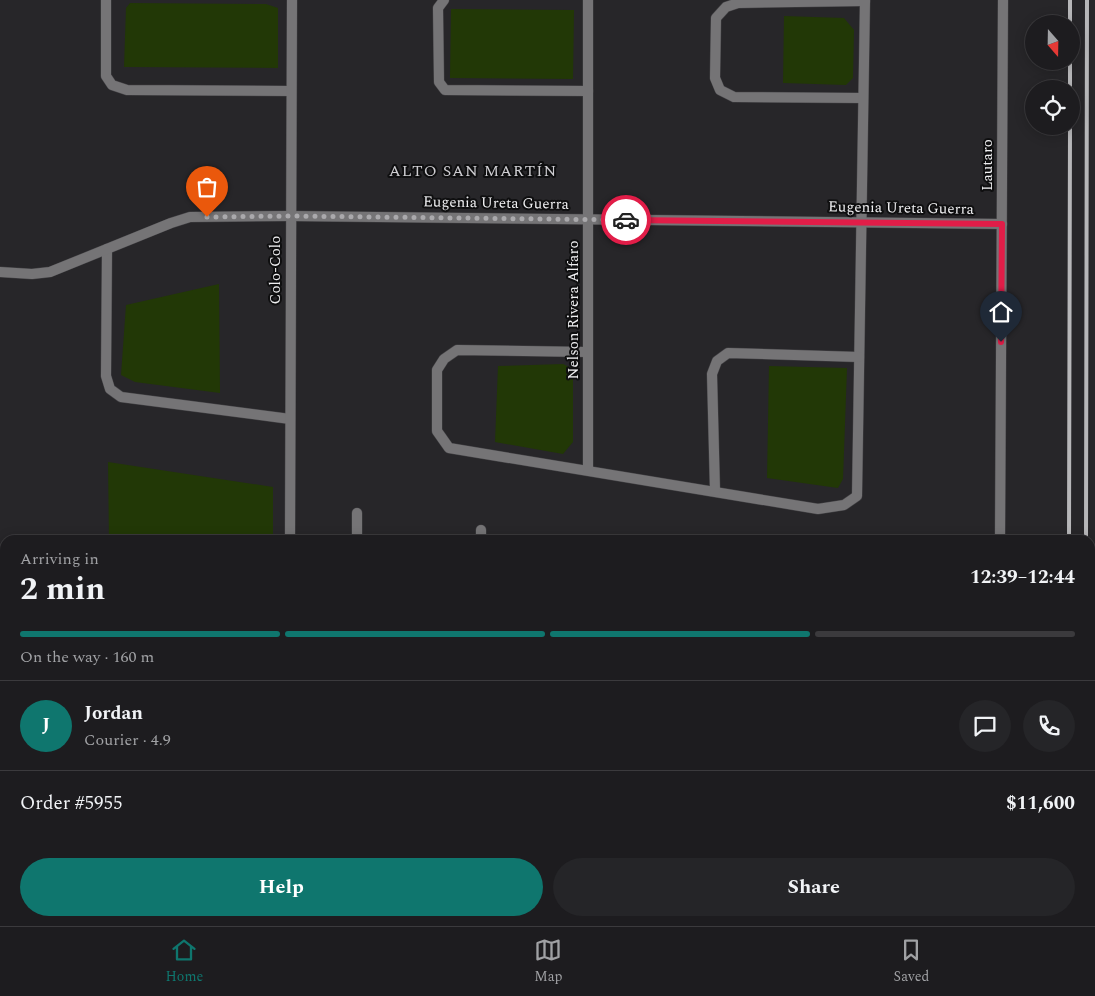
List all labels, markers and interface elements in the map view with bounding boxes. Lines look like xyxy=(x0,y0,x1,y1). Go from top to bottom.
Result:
north arrow xyxy=(1025,15,1080,70)
map controls xyxy=(1025,15,1080,135)
button: locate xyxy=(1025,80,1080,135)
street label: Lautaro xyxy=(976,139,999,191)
district label: ALTO SAN MARTÍN xyxy=(389,159,557,183)
pin xyxy=(186,166,228,217)
icon: bag xyxy=(193,173,221,201)
street label: Eugenia Ureta Guerra xyxy=(423,190,570,216)
courier xyxy=(601,195,651,245)
street label: Eugenia Ureta Guerra xyxy=(828,195,975,221)
icon: car xyxy=(612,206,640,234)
street label: Colo-Colo xyxy=(264,236,287,304)
street label: Nelson Rivera Alfaro xyxy=(562,240,585,380)
pin xyxy=(980,291,1022,342)
icon: home xyxy=(987,298,1015,326)
text: Arriving in xyxy=(20,547,99,571)
text: 12:39–12:44 xyxy=(970,563,1075,592)
text: 2 min xyxy=(20,565,105,614)
text: On the way · 160 m xyxy=(20,645,154,669)
text: Jordan xyxy=(84,699,143,728)
button: chat xyxy=(959,700,1011,752)
button: phone xyxy=(1023,700,1075,752)
text: J xyxy=(42,711,50,740)
text: Courier · 4.9 xyxy=(84,728,171,752)
text: Order #5955 xyxy=(20,789,123,818)
text: $11,600 xyxy=(1006,789,1075,818)
button: Help xyxy=(20,858,543,916)
button: Share xyxy=(553,858,1075,916)
tab: Home xyxy=(166,936,203,987)
tab: Map xyxy=(534,936,563,987)
tab: Saved xyxy=(894,936,929,987)

